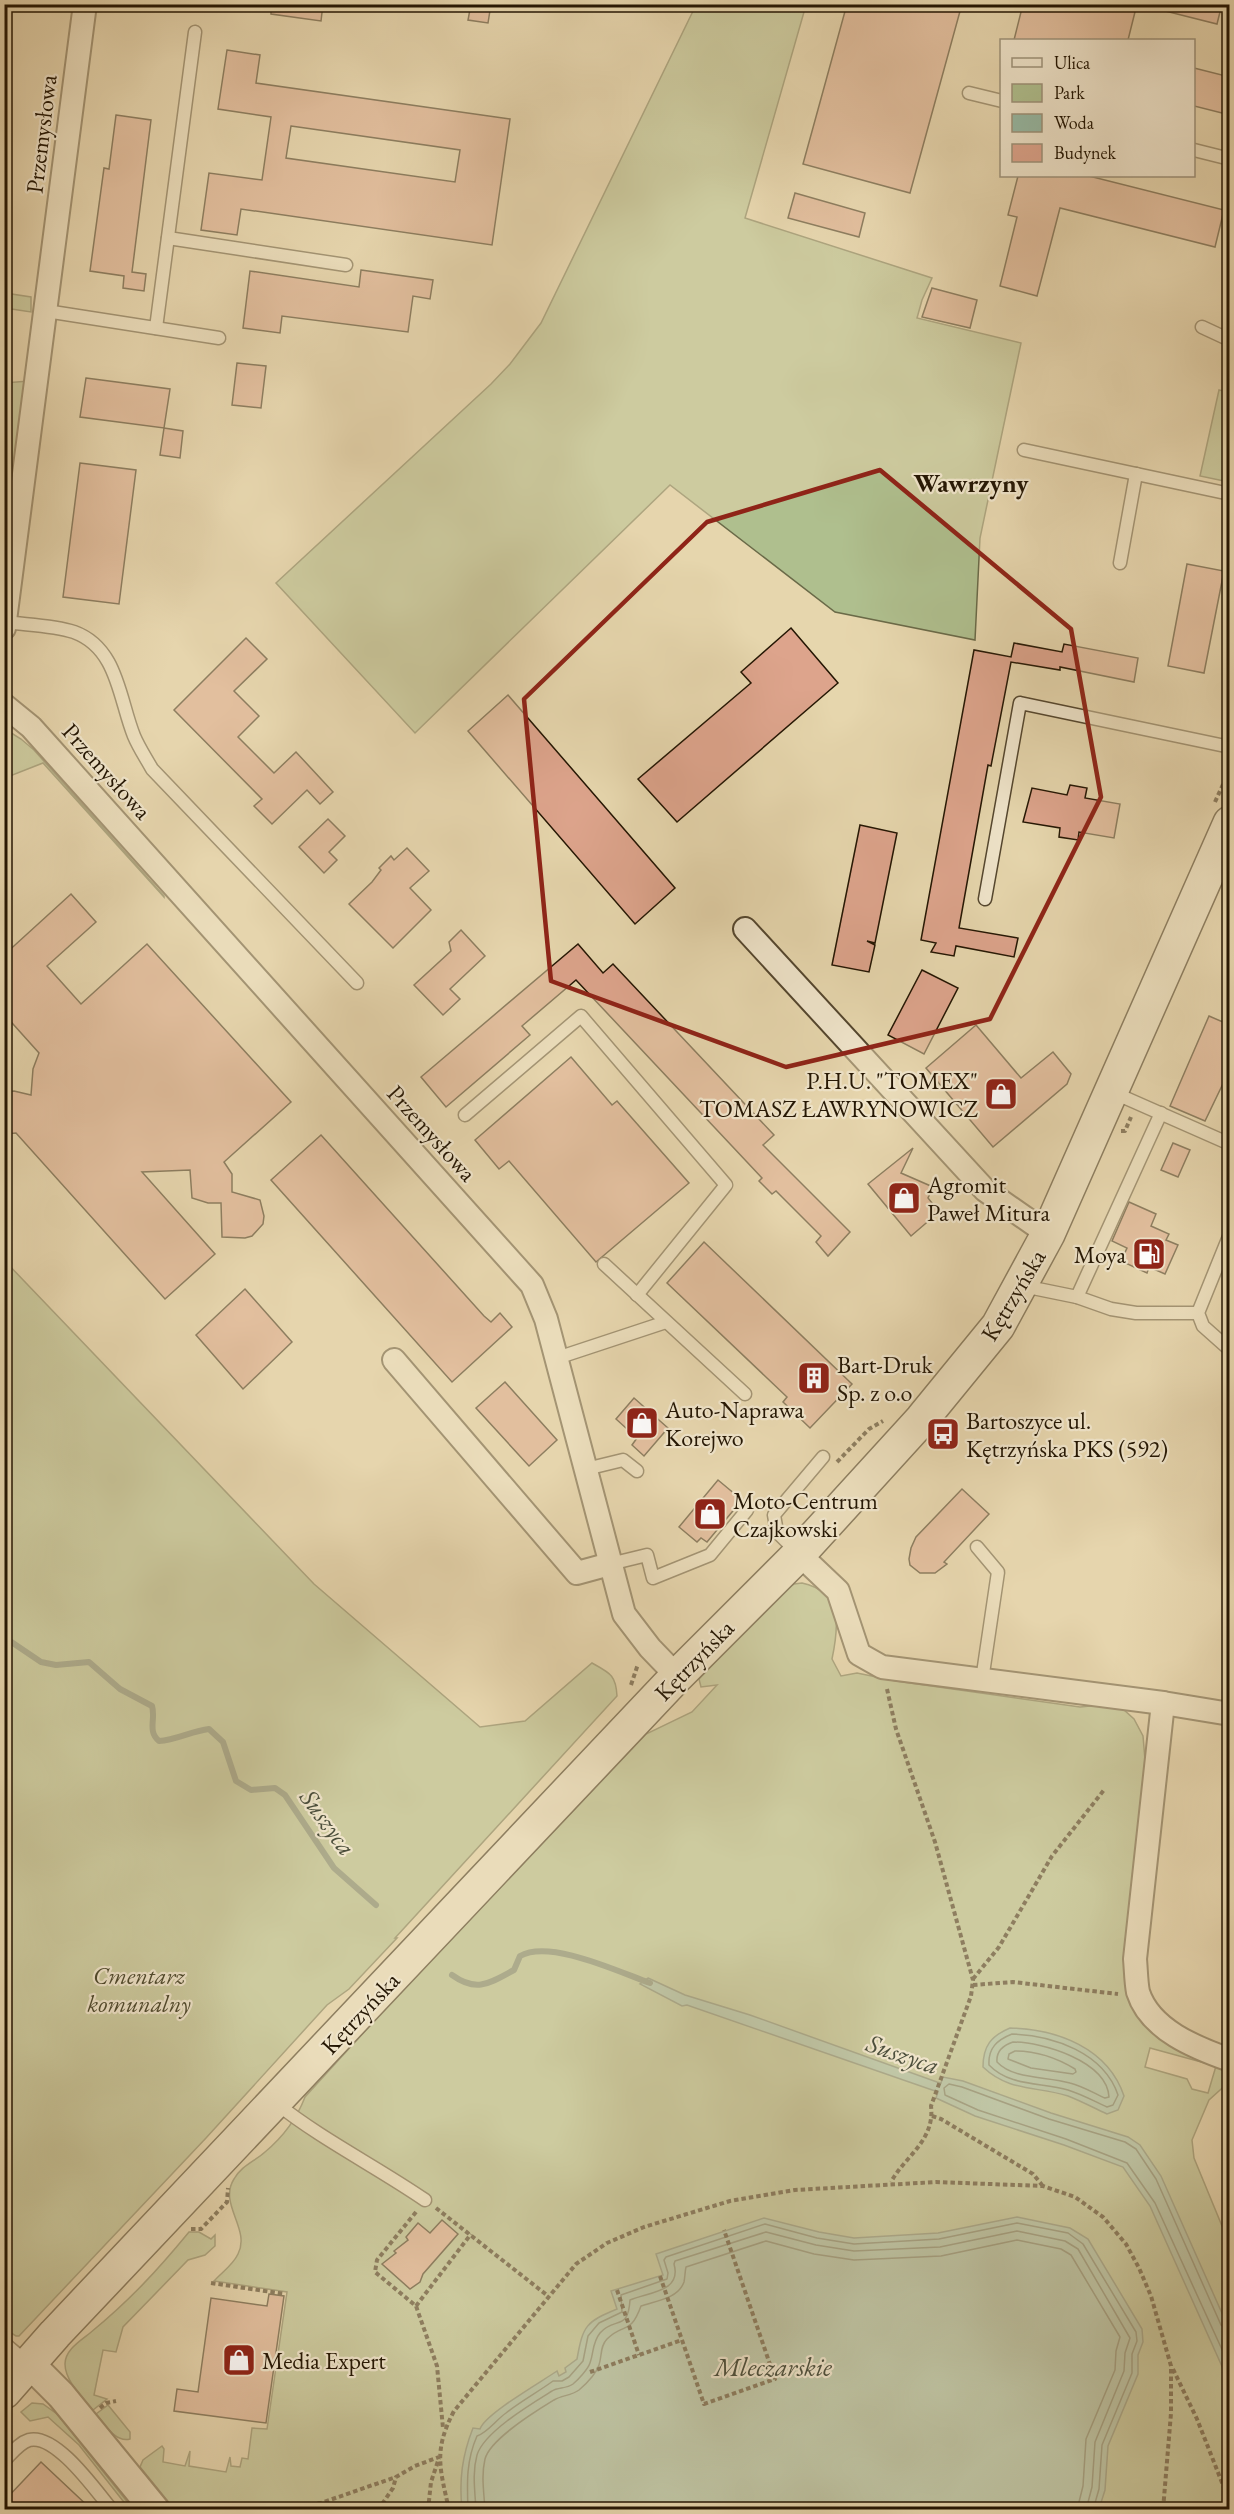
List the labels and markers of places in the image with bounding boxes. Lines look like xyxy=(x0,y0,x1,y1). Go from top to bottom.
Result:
place label: P.H.U. "TOMEX" TOMASZ ŁAWRYNOWICZ xyxy=(699,1065,979,1124)
shop icon: P.H.U. "TOMEX" TOMASZ ŁAWRYNOWICZ xyxy=(983,1076,1019,1112)
place label: Agromit Paweł Mitura xyxy=(926,1169,1051,1228)
shop icon: Agromit Paweł Mitura xyxy=(886,1180,922,1216)
fuel station icon: Moya xyxy=(1131,1236,1167,1272)
place label: Moya xyxy=(1074,1239,1126,1270)
place label: Bart-Druk Sp. z o.o xyxy=(837,1349,934,1408)
building icon: Bart-Druk Sp. z o.o xyxy=(796,1360,832,1396)
place label: Auto-Naprawa Korejwo xyxy=(664,1394,804,1453)
shop icon: Auto-Naprawa Korejwo xyxy=(624,1405,660,1441)
place label: Bartoszyce ul. Kętrzyńska PKS (592) xyxy=(966,1405,1168,1464)
bus stop icon: Bartoszyce ul. Kętrzyńska PKS (592) xyxy=(925,1416,961,1452)
place label: Moto-Centrum Czajkowski xyxy=(733,1485,878,1544)
shop icon: Moto-Centrum Czajkowski xyxy=(692,1496,728,1532)
shop icon: Media Expert xyxy=(221,2342,257,2378)
place label: Media Expert xyxy=(262,2345,386,2376)

